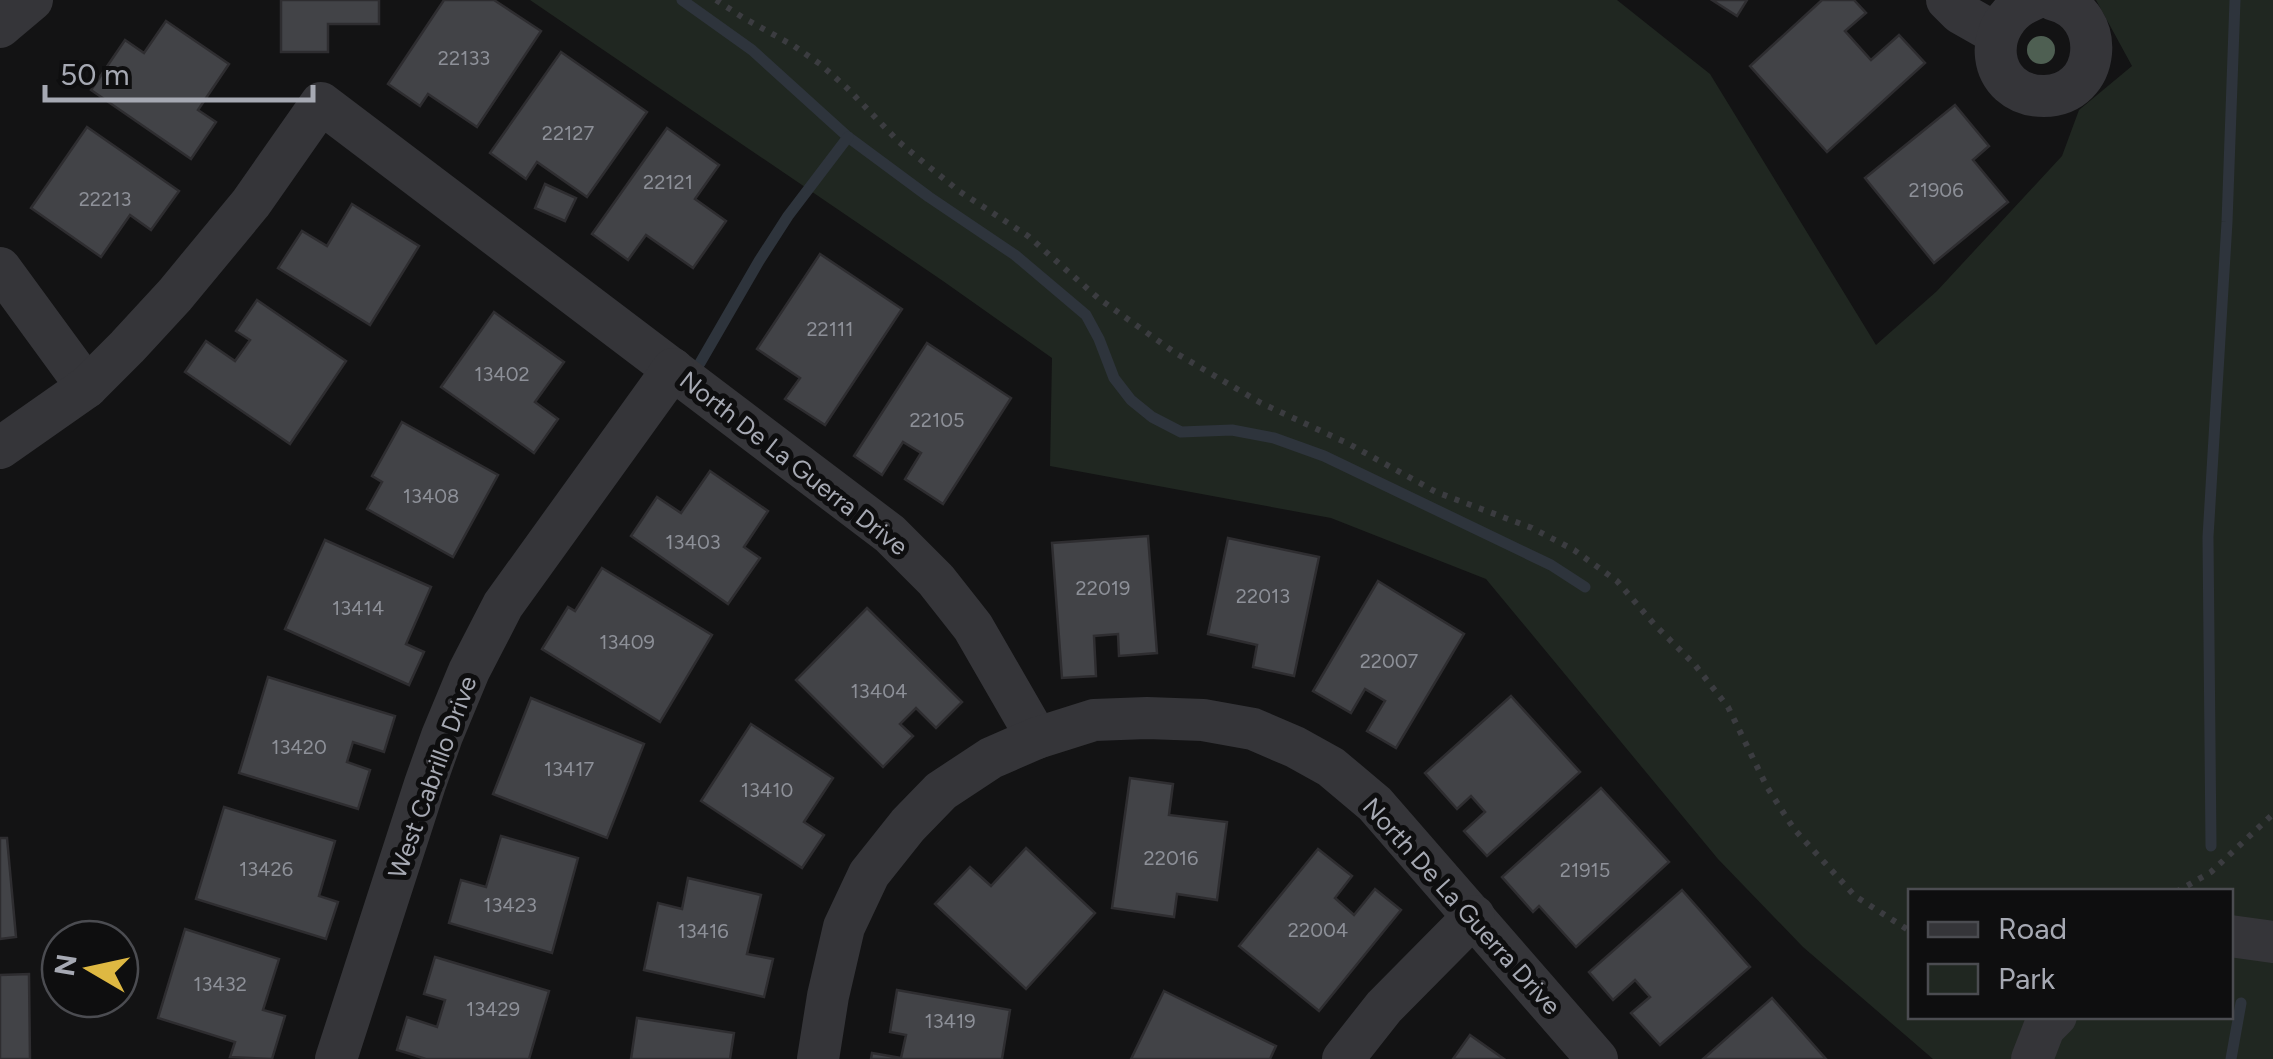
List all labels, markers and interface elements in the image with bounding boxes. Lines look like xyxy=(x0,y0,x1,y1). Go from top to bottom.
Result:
scale bar xyxy=(45,40,312,102)
house number: 22133 xyxy=(438,46,490,70)
text: 50 m xyxy=(60,56,129,93)
house number: 22127 xyxy=(542,121,595,145)
house number: 22121 xyxy=(643,170,693,194)
house number: 21906 xyxy=(1909,178,1963,202)
house number: 22213 xyxy=(79,187,131,211)
house number: 22111 xyxy=(806,317,854,341)
house number: 13402 xyxy=(474,362,530,386)
street label: North De La Guerra Drive xyxy=(674,365,914,561)
house number: 22105 xyxy=(910,408,964,432)
house number: 13408 xyxy=(403,484,459,508)
house number: 13403 xyxy=(665,530,721,554)
house number: 22019 xyxy=(1076,576,1130,600)
house number: 22013 xyxy=(1236,584,1290,608)
house number: 13414 xyxy=(332,596,384,620)
house number: 13409 xyxy=(599,630,655,654)
house number: 22007 xyxy=(1360,649,1419,673)
street label: West Cabrillo Drive xyxy=(381,672,483,882)
house number: 13404 xyxy=(851,679,907,703)
house number: 13420 xyxy=(271,735,327,759)
house number: 13417 xyxy=(544,757,595,781)
house number: 13410 xyxy=(741,778,793,802)
street label: North De La Guerra Drive xyxy=(1357,792,1567,1020)
house number: 22016 xyxy=(1144,846,1198,870)
house number: 13426 xyxy=(239,857,293,881)
house number: 21915 xyxy=(1560,858,1610,882)
legend xyxy=(1908,889,2233,1019)
house number: 13423 xyxy=(483,893,537,917)
text: Road xyxy=(1998,910,2067,947)
house number: 22004 xyxy=(1288,918,1348,942)
north arrow xyxy=(40,919,140,1019)
house number: 13416 xyxy=(677,919,729,943)
text: N xyxy=(47,952,84,978)
text: Park xyxy=(1998,960,2056,997)
house number: 13432 xyxy=(193,972,247,996)
house number: 13429 xyxy=(466,997,520,1021)
house number: 13419 xyxy=(924,1009,976,1033)

